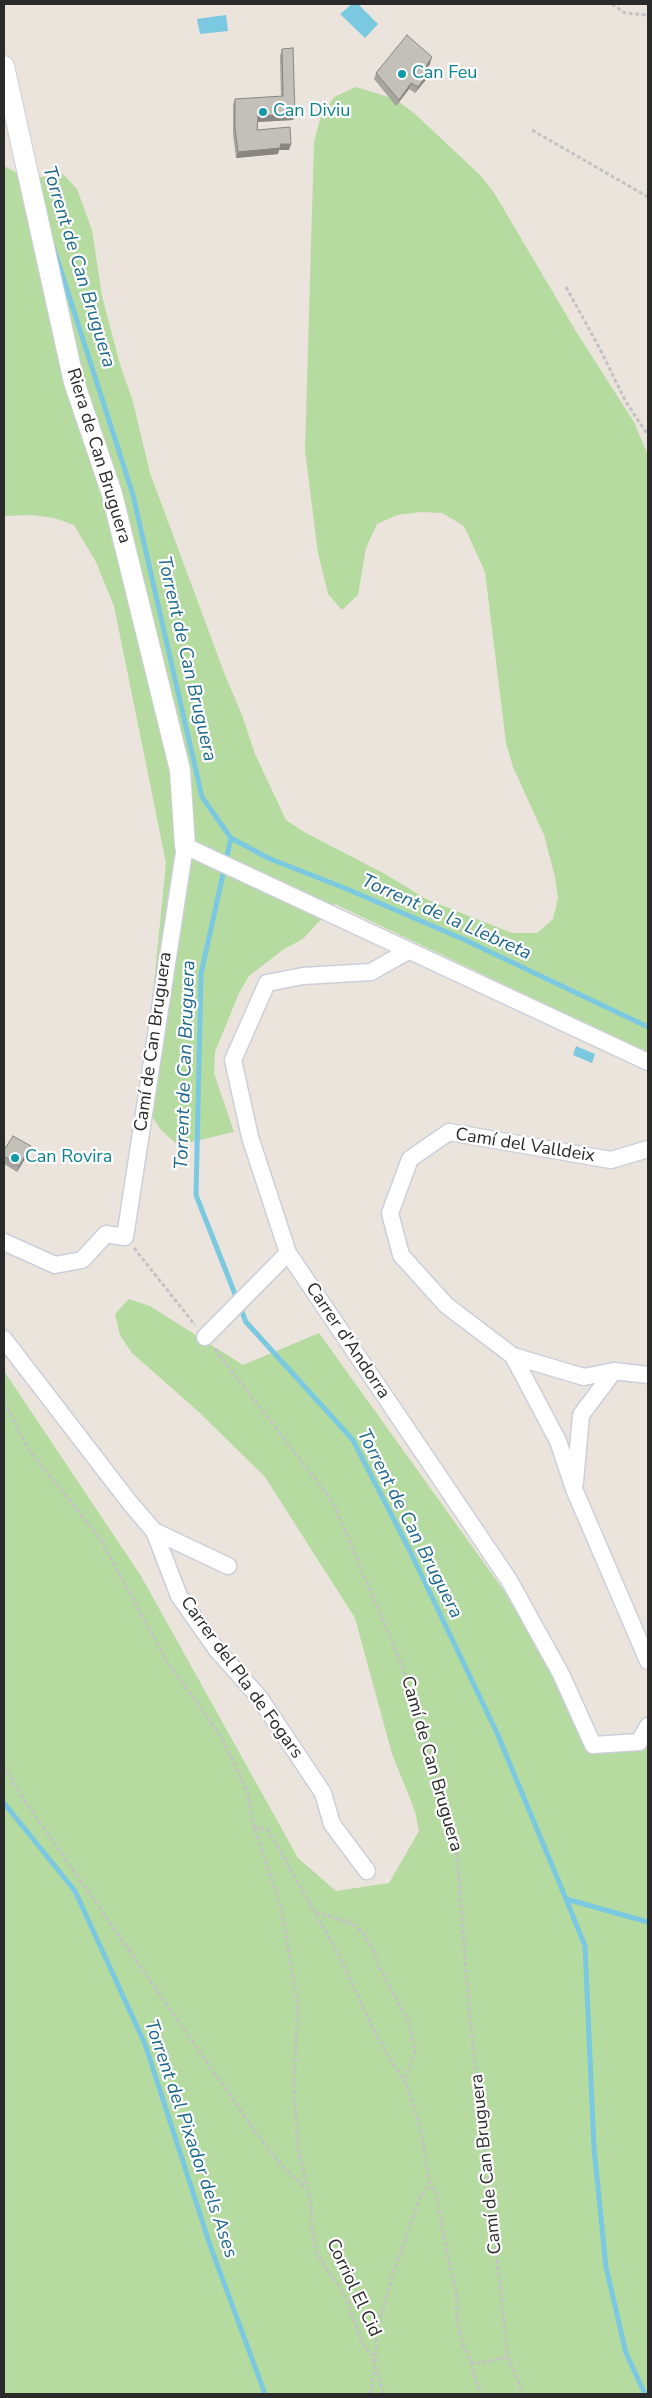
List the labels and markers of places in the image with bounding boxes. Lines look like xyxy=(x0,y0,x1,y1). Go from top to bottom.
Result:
place label: Can Feu xyxy=(412,63,477,85)
marker: Can Feu xyxy=(396,68,408,80)
place label: Can Diviu xyxy=(273,101,350,123)
marker: Can Diviu xyxy=(257,106,269,118)
place label: Can Rovira xyxy=(25,1147,112,1169)
marker: Can Rovira xyxy=(9,1152,21,1164)

